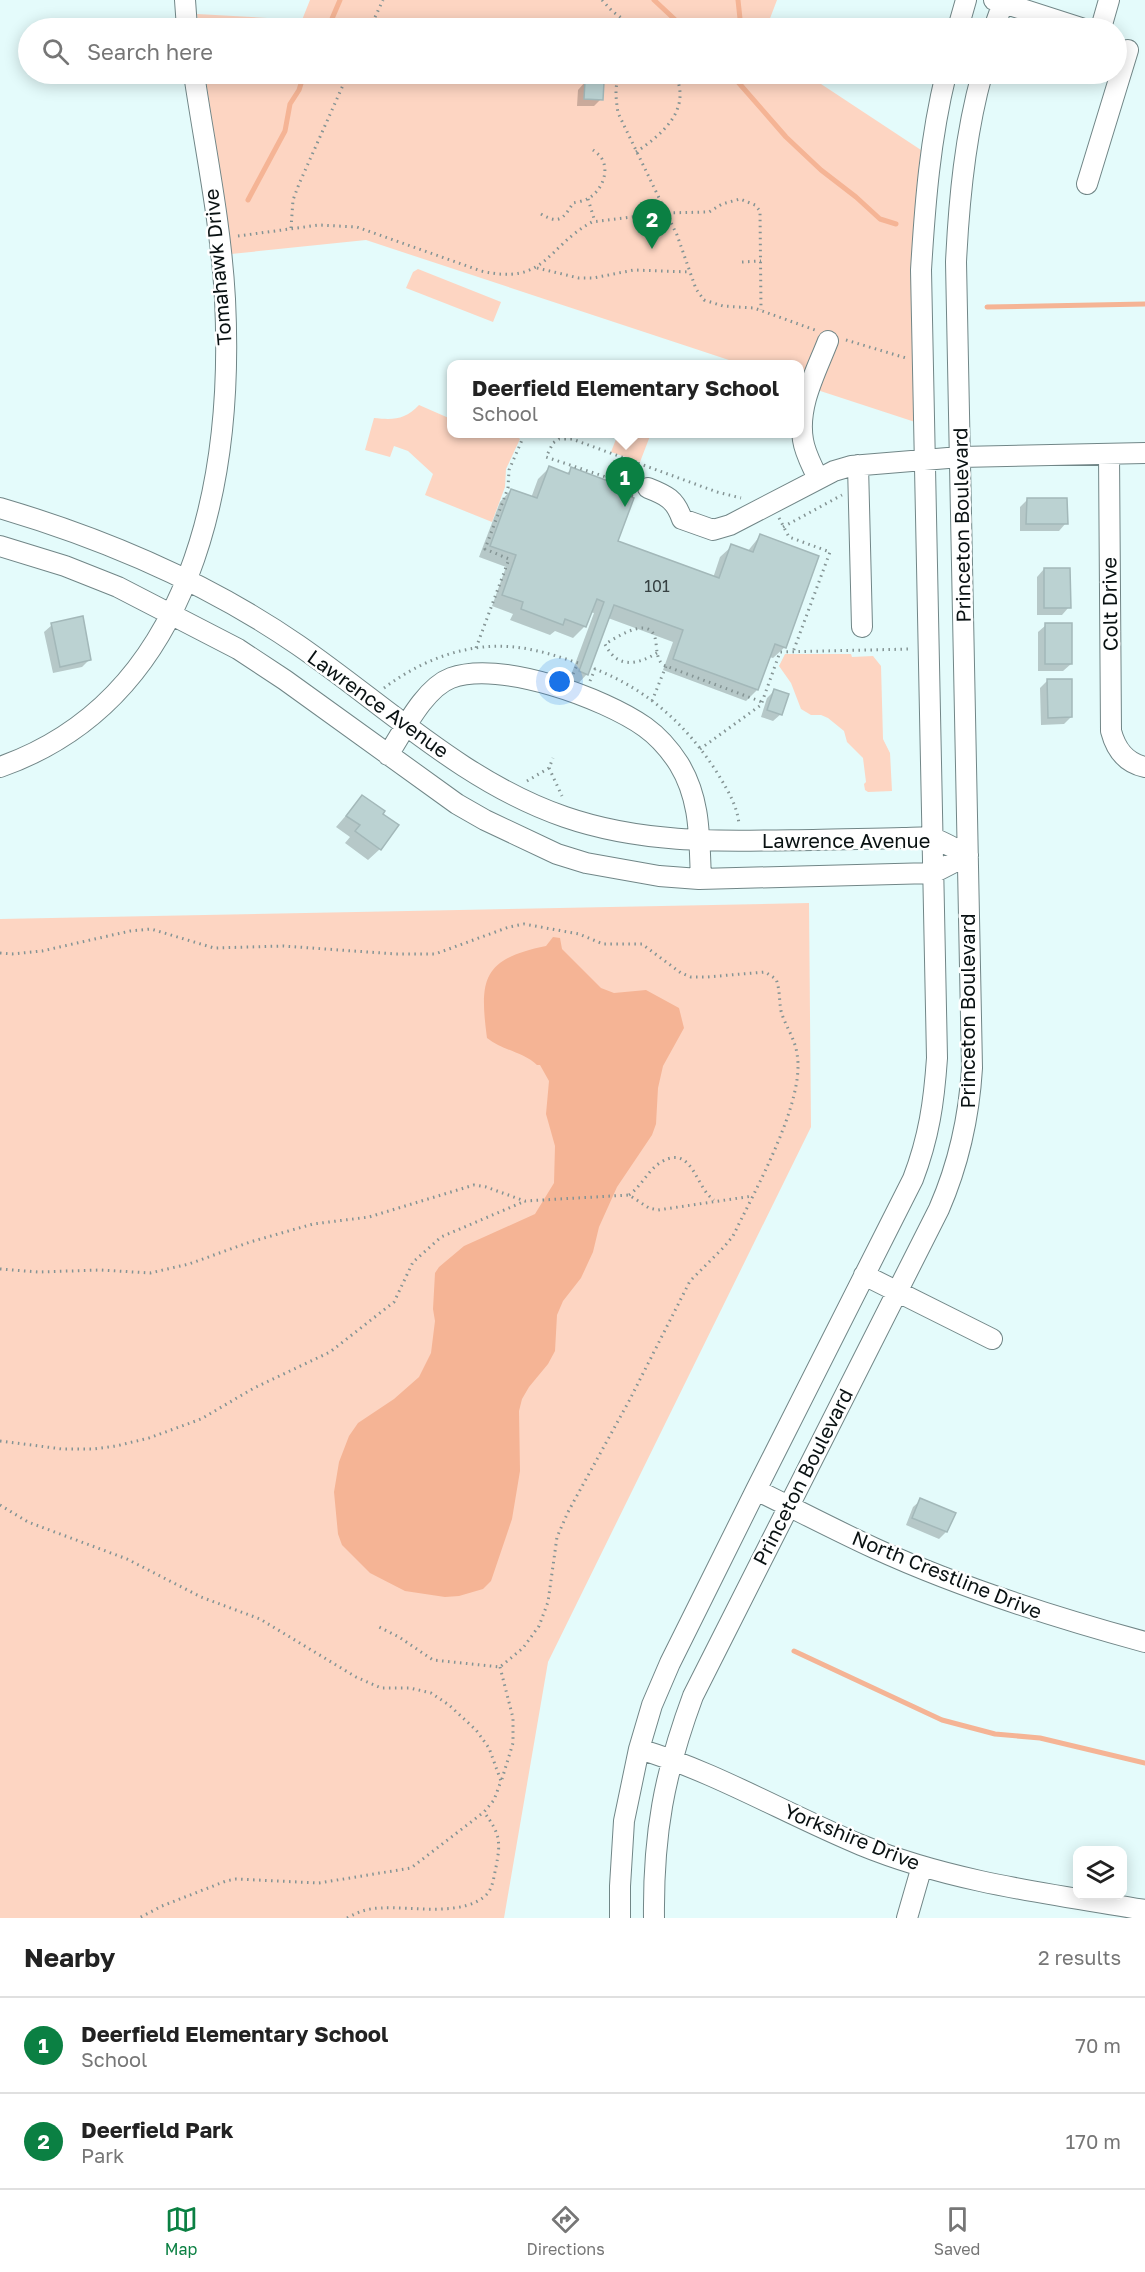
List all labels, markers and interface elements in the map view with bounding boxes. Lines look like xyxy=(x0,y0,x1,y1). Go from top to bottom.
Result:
search box xyxy=(18,18,1127,84)
icon: search xyxy=(39,35,72,68)
text: Search here xyxy=(87,38,213,65)
street label: Tomahawk Drive xyxy=(198,188,236,346)
pin: 2 xyxy=(632,200,672,249)
popup xyxy=(447,360,804,438)
text: Deerfield Elementary School xyxy=(472,374,779,401)
text: School xyxy=(472,401,538,425)
street label: Princeton Boulevard xyxy=(947,427,975,623)
pin: 1 xyxy=(606,458,644,507)
street label: Colt Drive xyxy=(1096,557,1122,651)
house number: 101 xyxy=(644,576,670,596)
street label: Lawrence Avenue xyxy=(303,644,454,762)
your location xyxy=(545,667,574,696)
street label: Lawrence Avenue xyxy=(762,828,930,852)
street label: Princeton Boulevard xyxy=(955,913,979,1109)
street label: Princeton Boulevard xyxy=(747,1384,857,1569)
street label: North Crestline Drive xyxy=(849,1525,1046,1623)
street label: Yorkshire Drive xyxy=(781,1798,924,1874)
map controls xyxy=(1073,1846,1127,1900)
button: layers xyxy=(1073,1846,1127,1900)
text: Nearby xyxy=(24,1942,115,1973)
text: 2 results xyxy=(1038,1945,1121,1969)
text: Deerfield Elementary School xyxy=(81,2020,388,2047)
text: 1 xyxy=(38,2033,49,2057)
text: 70 m xyxy=(1075,2033,1121,2057)
text: School xyxy=(81,2047,147,2071)
text: Deerfield Park xyxy=(81,2116,234,2143)
text: 2 xyxy=(37,2129,50,2153)
text: 170 m xyxy=(1066,2129,1121,2153)
text: Park xyxy=(81,2143,124,2167)
tab: Map xyxy=(165,2203,198,2259)
tab: Directions xyxy=(527,2203,605,2259)
tab: Saved xyxy=(934,2203,980,2259)

